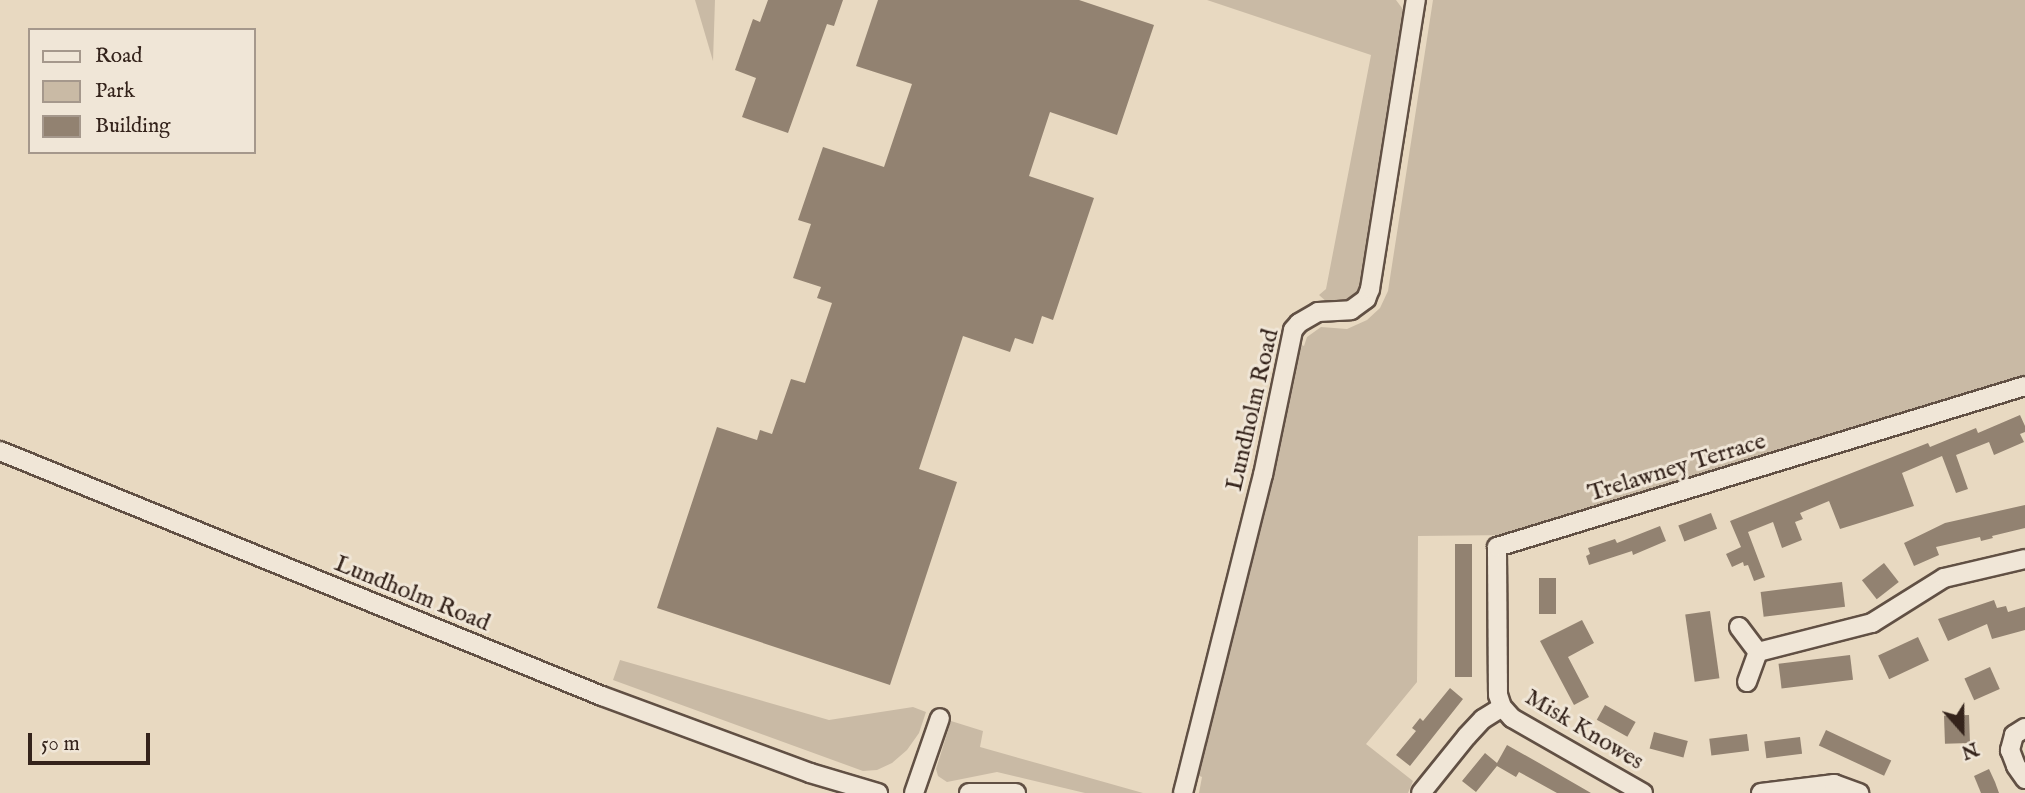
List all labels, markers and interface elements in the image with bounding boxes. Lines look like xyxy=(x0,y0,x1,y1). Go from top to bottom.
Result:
legend xyxy=(28,28,256,154)
text: Road xyxy=(95,43,142,70)
text: Park xyxy=(95,78,135,105)
text: Building xyxy=(95,113,170,140)
street label: Lundholm Road xyxy=(1220,326,1286,494)
street label: Trelawney Terrace xyxy=(1585,427,1769,509)
street label: Lundholm Road xyxy=(330,550,494,638)
street label: Misk Knowes xyxy=(1519,683,1649,777)
north arrow xyxy=(1927,695,1997,765)
scale bar xyxy=(32,720,154,764)
text: 50 m xyxy=(41,731,80,758)
text: N xyxy=(1958,735,1982,764)

